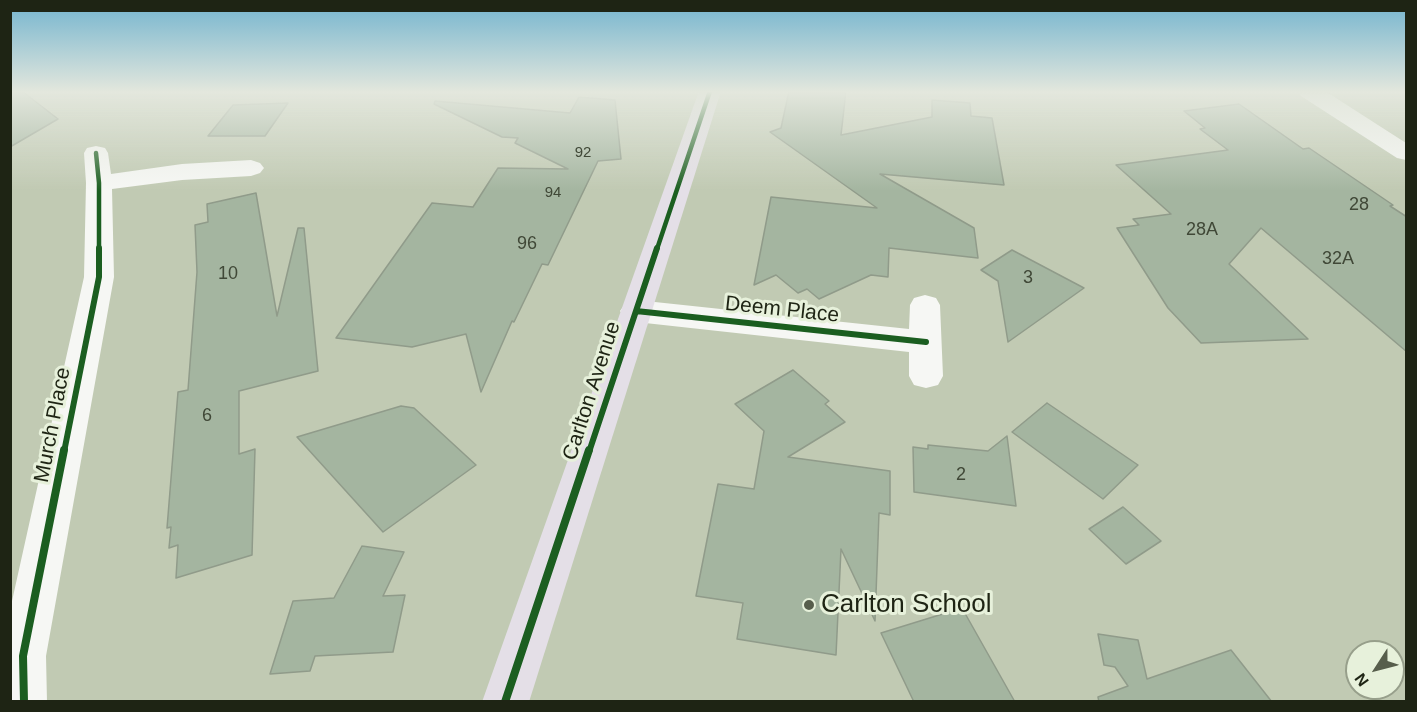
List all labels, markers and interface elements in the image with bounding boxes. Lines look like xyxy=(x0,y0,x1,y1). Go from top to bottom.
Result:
house number: 92 xyxy=(575,144,591,162)
house number: 94 xyxy=(545,184,561,202)
house number: 28 xyxy=(1349,194,1369,216)
house number: 28A xyxy=(1186,219,1218,241)
house number: 96 xyxy=(517,233,537,255)
house number: 32A xyxy=(1322,248,1354,270)
house number: 10 xyxy=(218,263,238,285)
house number: 3 xyxy=(1023,267,1033,289)
street label: Deem Place xyxy=(724,291,840,329)
street label: Carlton Avenue xyxy=(558,318,626,464)
street label: Murch Place xyxy=(29,365,77,485)
house number: 6 xyxy=(202,405,212,427)
house number: 2 xyxy=(956,464,966,486)
place label: Carlton School xyxy=(821,589,992,621)
marker: Carlton School xyxy=(802,598,816,612)
north arrow xyxy=(1345,640,1405,700)
text: N xyxy=(1351,670,1372,689)

